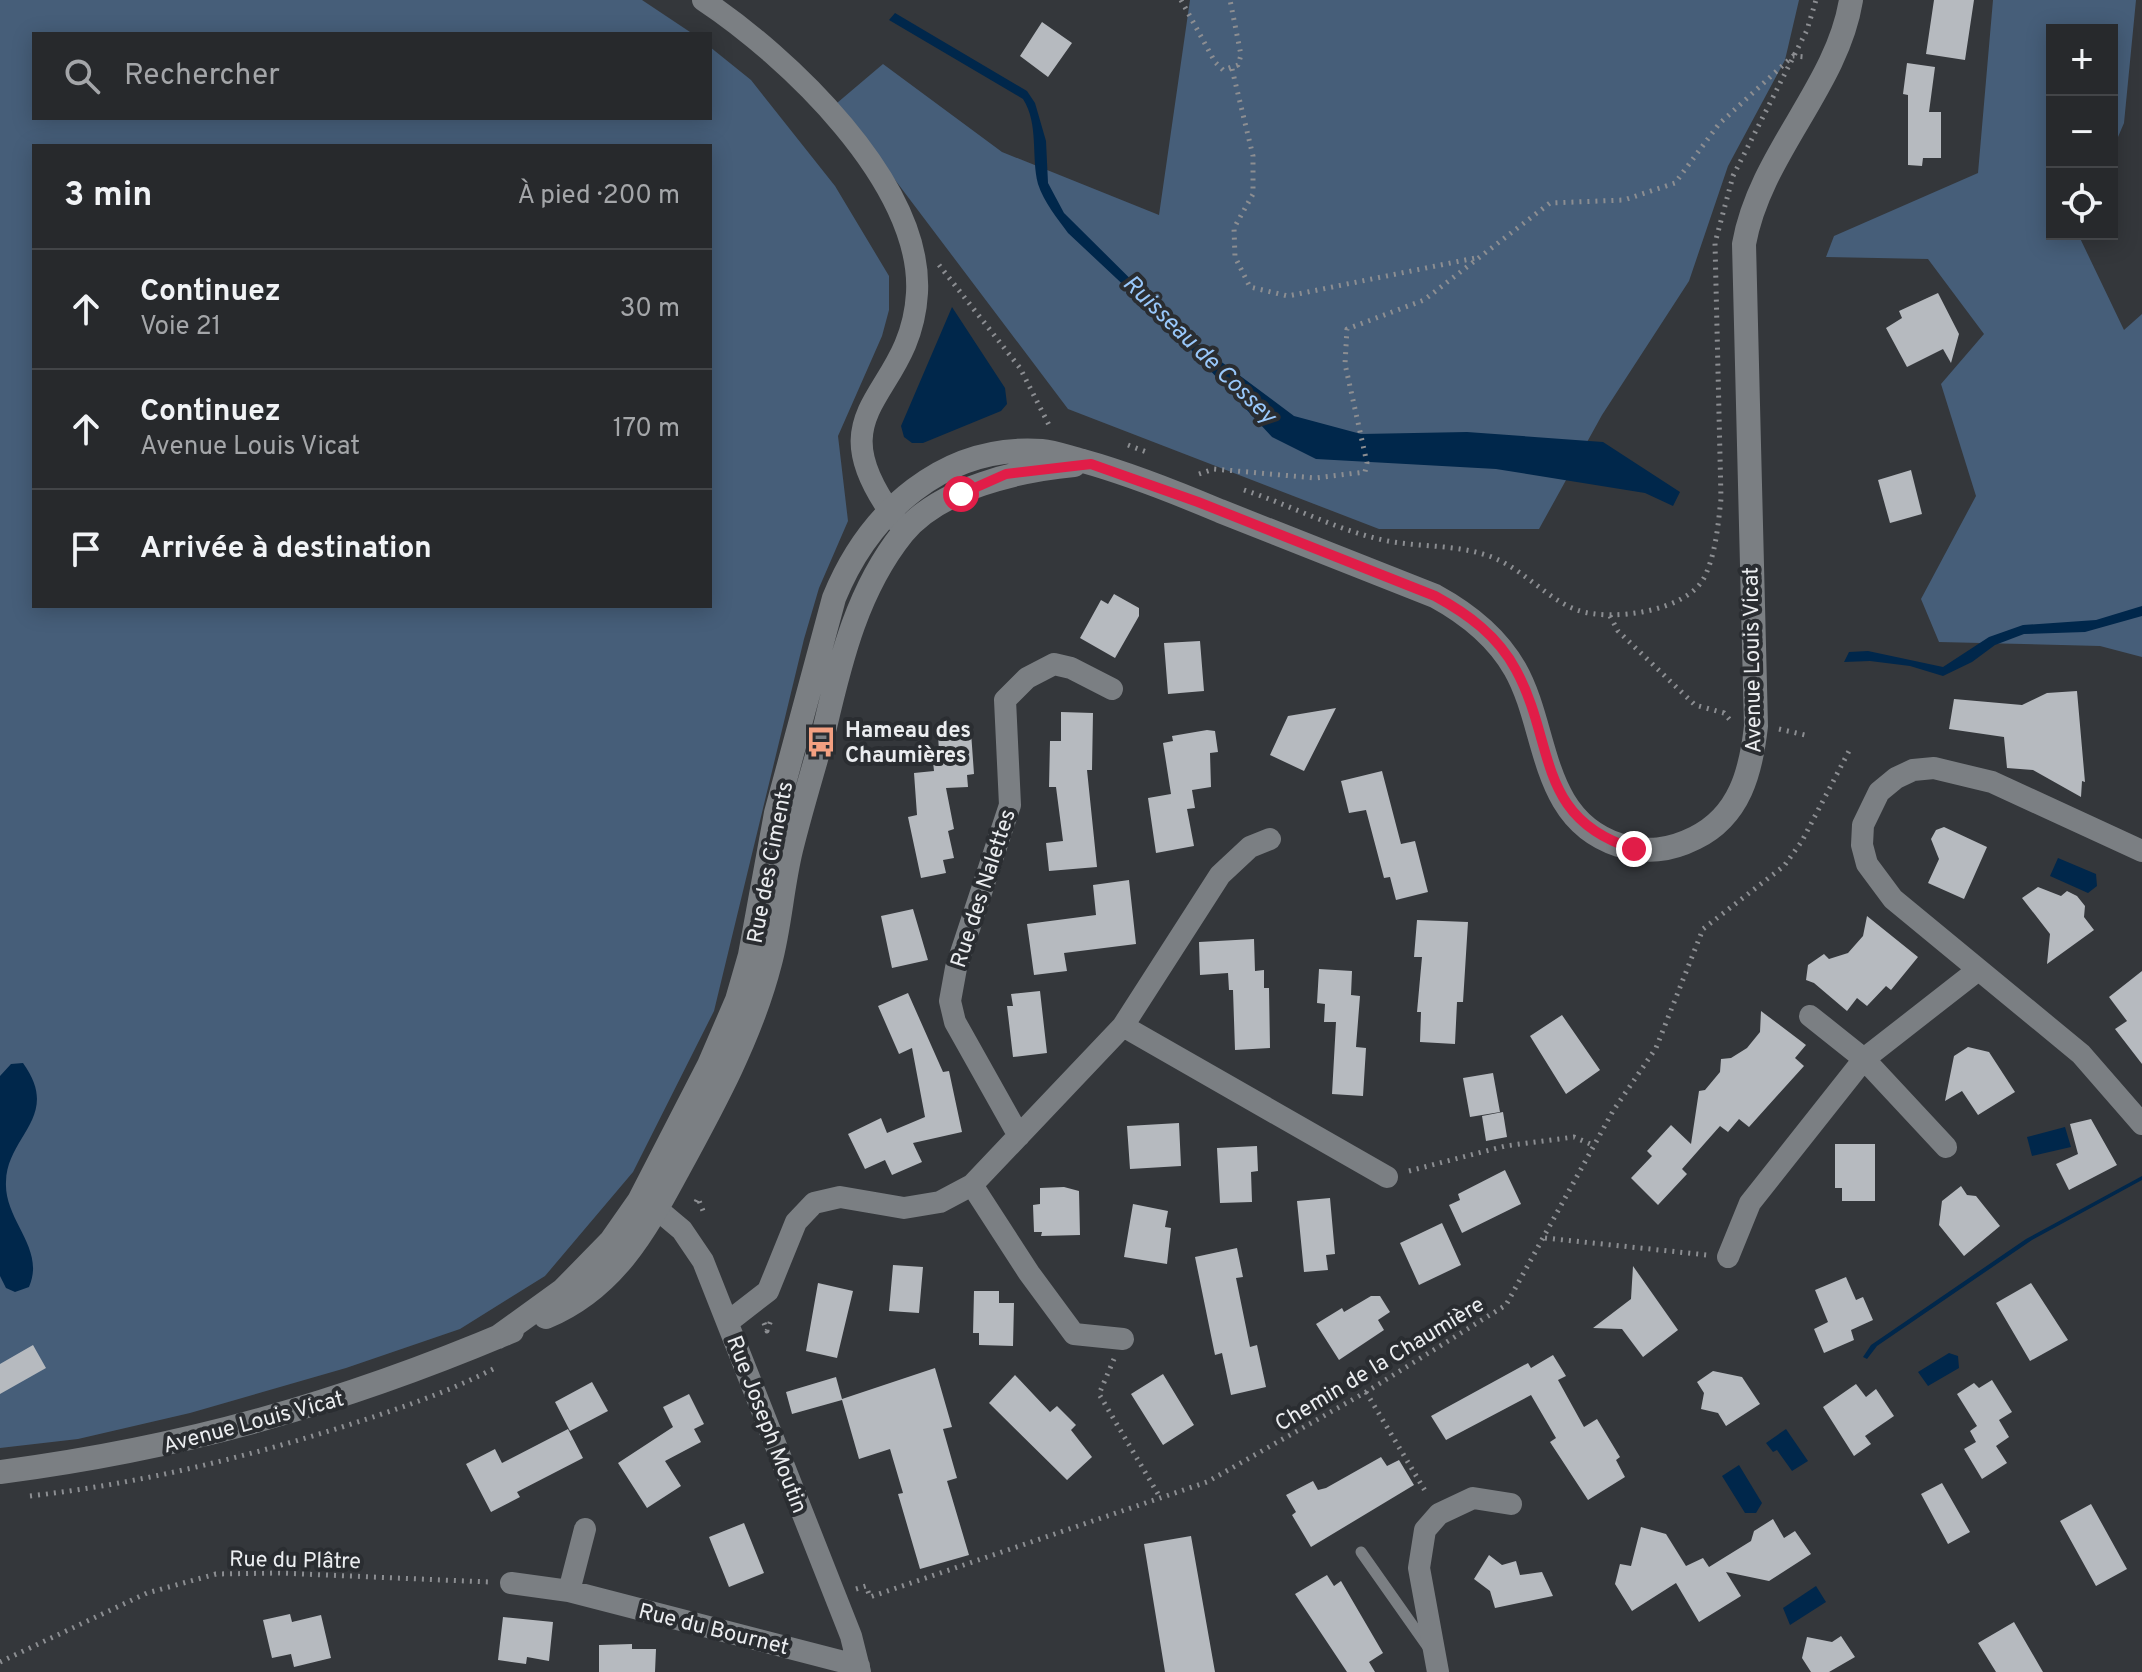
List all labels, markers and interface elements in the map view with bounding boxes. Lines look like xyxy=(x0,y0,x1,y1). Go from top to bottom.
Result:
map controls xyxy=(2046,24,2118,240)
button: + xyxy=(2046,24,2118,96)
search box xyxy=(32,32,712,120)
icon: search xyxy=(60,54,104,98)
text: Rechercher xyxy=(124,58,280,95)
button: − xyxy=(2046,96,2118,168)
button: locate xyxy=(2046,168,2118,240)
text: 3 min xyxy=(64,175,152,218)
text: À pied · 200 m xyxy=(517,180,680,213)
water label: Ruisseau de Cossey xyxy=(1116,269,1283,433)
text: Continuez xyxy=(140,274,281,311)
icon: ahead xyxy=(64,287,108,331)
text: 30 m xyxy=(620,293,680,326)
text: Voie 21 xyxy=(140,311,221,344)
text: Continuez xyxy=(140,394,281,431)
icon: ahead xyxy=(64,407,108,451)
text: 170 m xyxy=(613,413,680,446)
text: Avenue Louis Vicat xyxy=(140,431,360,464)
route start xyxy=(943,476,979,512)
icon: arrive xyxy=(64,527,108,571)
text: Arrivée à destination xyxy=(140,531,432,568)
street label: Avenue Louis Vicat xyxy=(1738,567,1769,753)
place label: Hameau des Chaumières xyxy=(845,718,971,770)
bus stop icon: Hameau des Chaumières xyxy=(804,725,838,759)
street label: Rue des Ciments xyxy=(743,779,800,946)
street label: Rue des Nalettes xyxy=(946,806,1023,971)
route end xyxy=(1616,831,1652,867)
street label: Chemin de la Chaumière xyxy=(1271,1292,1490,1438)
street label: Rue Joseph Moutin xyxy=(719,1332,812,1518)
street label: Avenue Louis Vicat xyxy=(160,1386,347,1461)
street label: Rue du Plâtre xyxy=(229,1547,361,1576)
street label: Rue du Bournet xyxy=(635,1599,791,1662)

